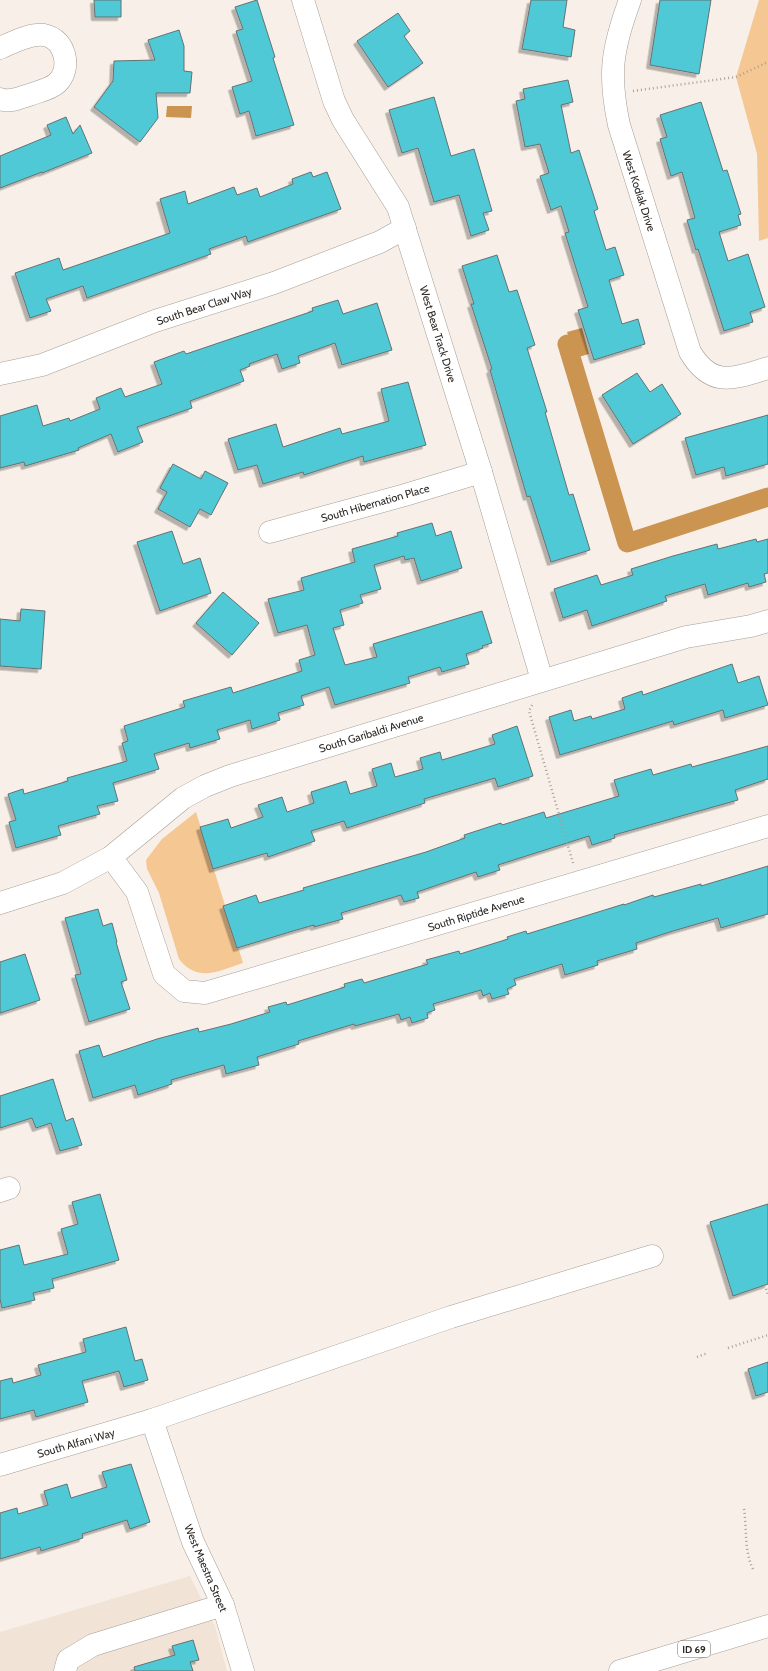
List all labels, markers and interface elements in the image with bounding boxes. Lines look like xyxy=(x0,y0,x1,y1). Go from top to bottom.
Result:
street label: West Kodiak Drive xyxy=(619,149,659,233)
street label: South Bear Claw Way xyxy=(155,284,254,328)
street label: West Bear Track Drive xyxy=(417,284,459,384)
street label: South Hibernation Place xyxy=(319,481,431,525)
street label: South Garibaldi Avenue xyxy=(317,710,425,756)
street label: South Riptide Avenue xyxy=(426,892,526,934)
street label: South Alfani Way xyxy=(36,1425,117,1461)
street label: West Maestra Street xyxy=(181,1522,231,1614)
road number: ID 69 xyxy=(678,1641,710,1657)

